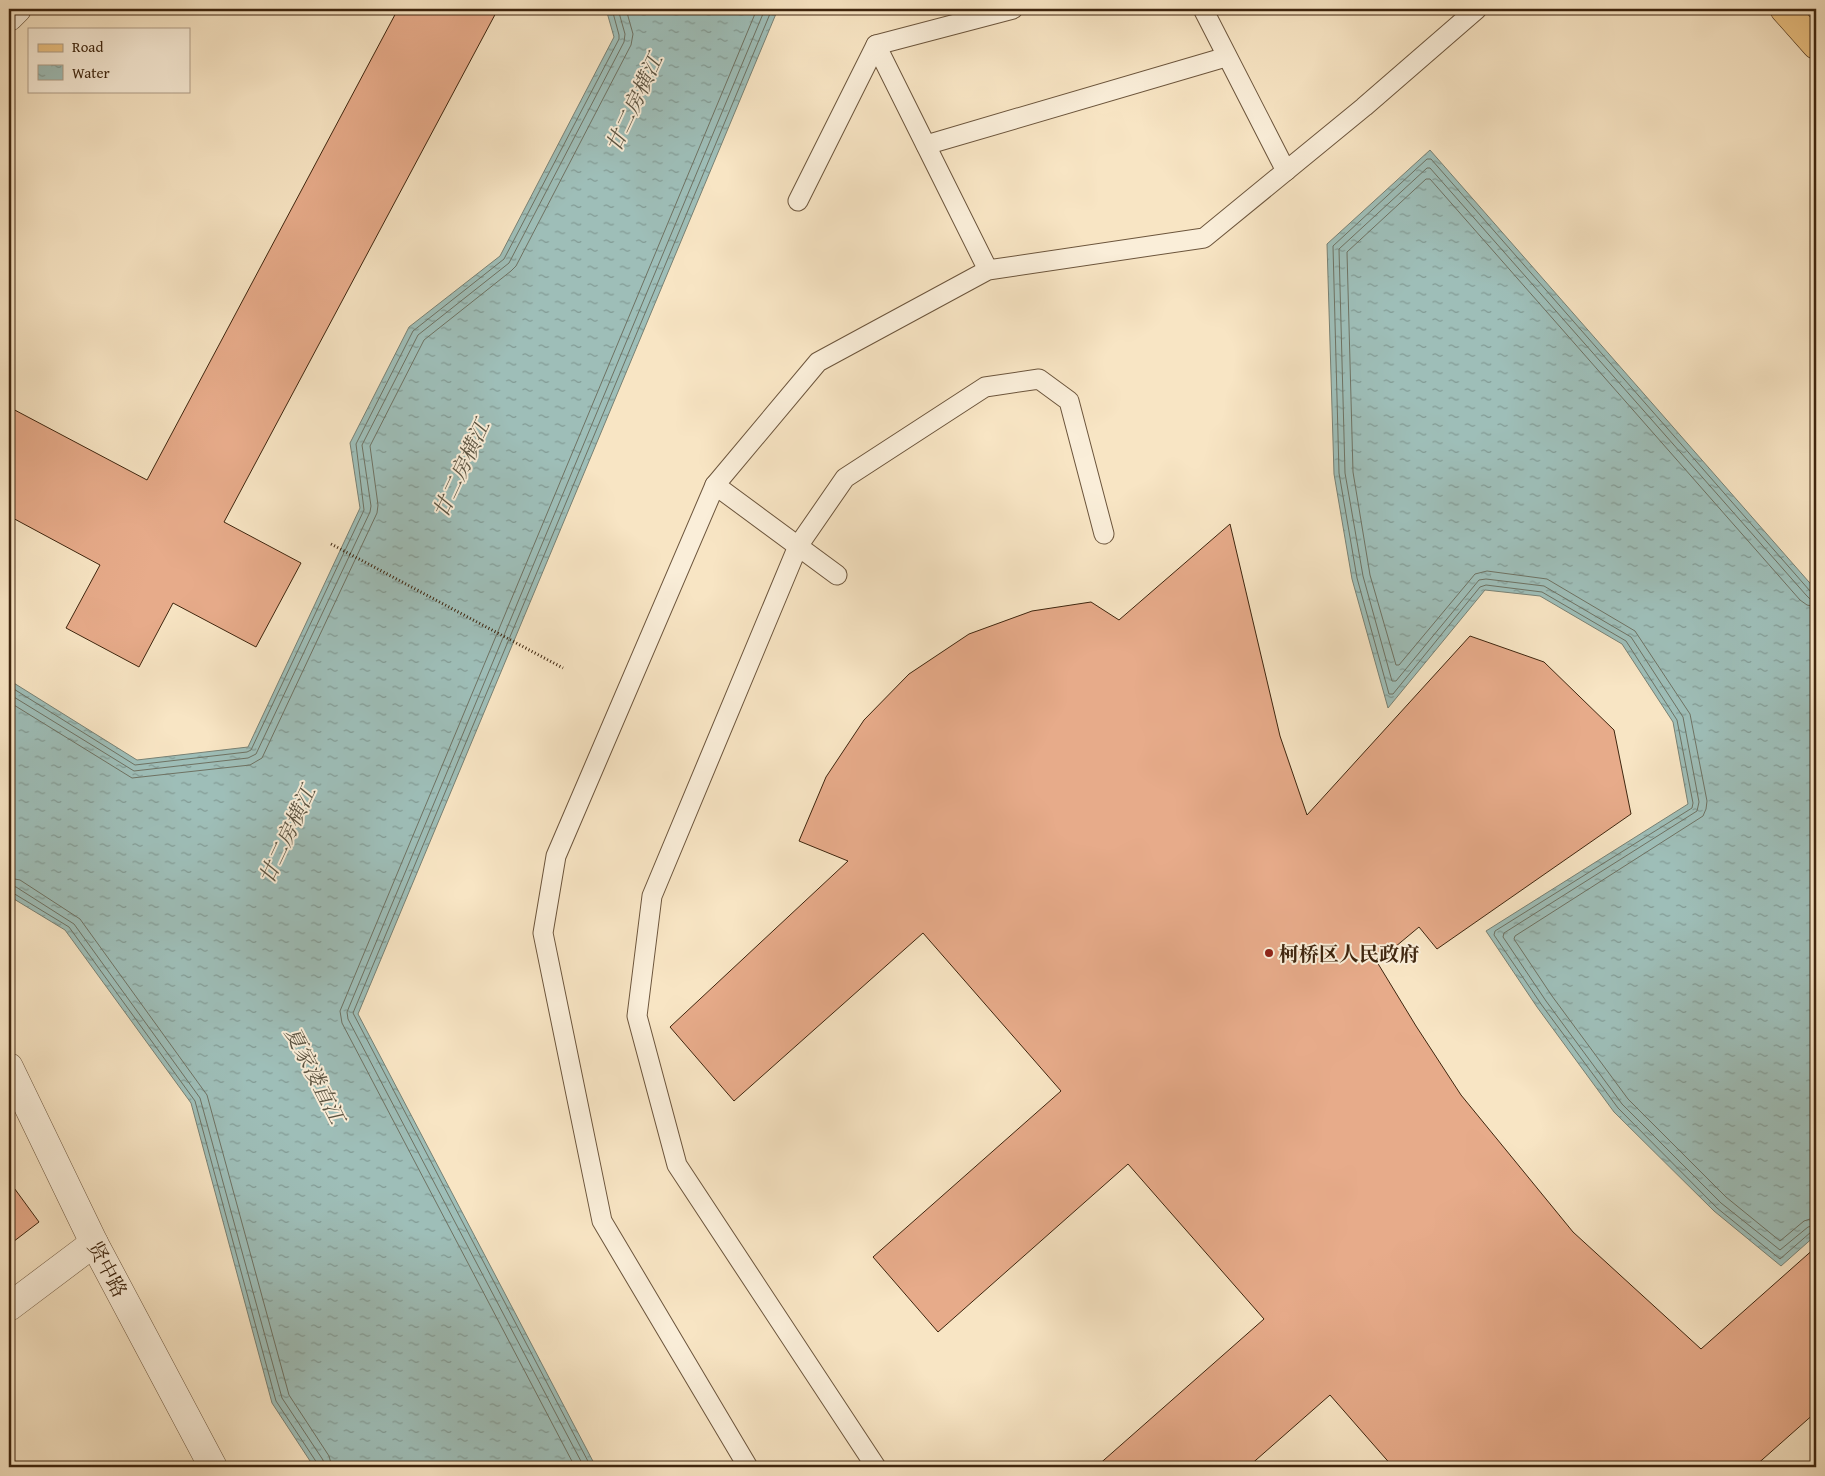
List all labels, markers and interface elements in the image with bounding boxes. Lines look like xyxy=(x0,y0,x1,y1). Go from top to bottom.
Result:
legend xyxy=(28,28,190,92)
text: Road xyxy=(72,36,103,57)
water label: 廿二房横江 xyxy=(598,46,672,157)
text: Water xyxy=(72,62,110,83)
water label: 廿二房横江 xyxy=(425,412,499,523)
water label: 廿二房横江 xyxy=(251,778,325,889)
place label: 柯桥区人民政府 xyxy=(1279,939,1419,968)
marker: 柯桥区人民政府 xyxy=(1263,947,1275,959)
water label: 夏家溇直江 xyxy=(277,1021,354,1131)
street label: 贤中路 xyxy=(81,1236,135,1302)

